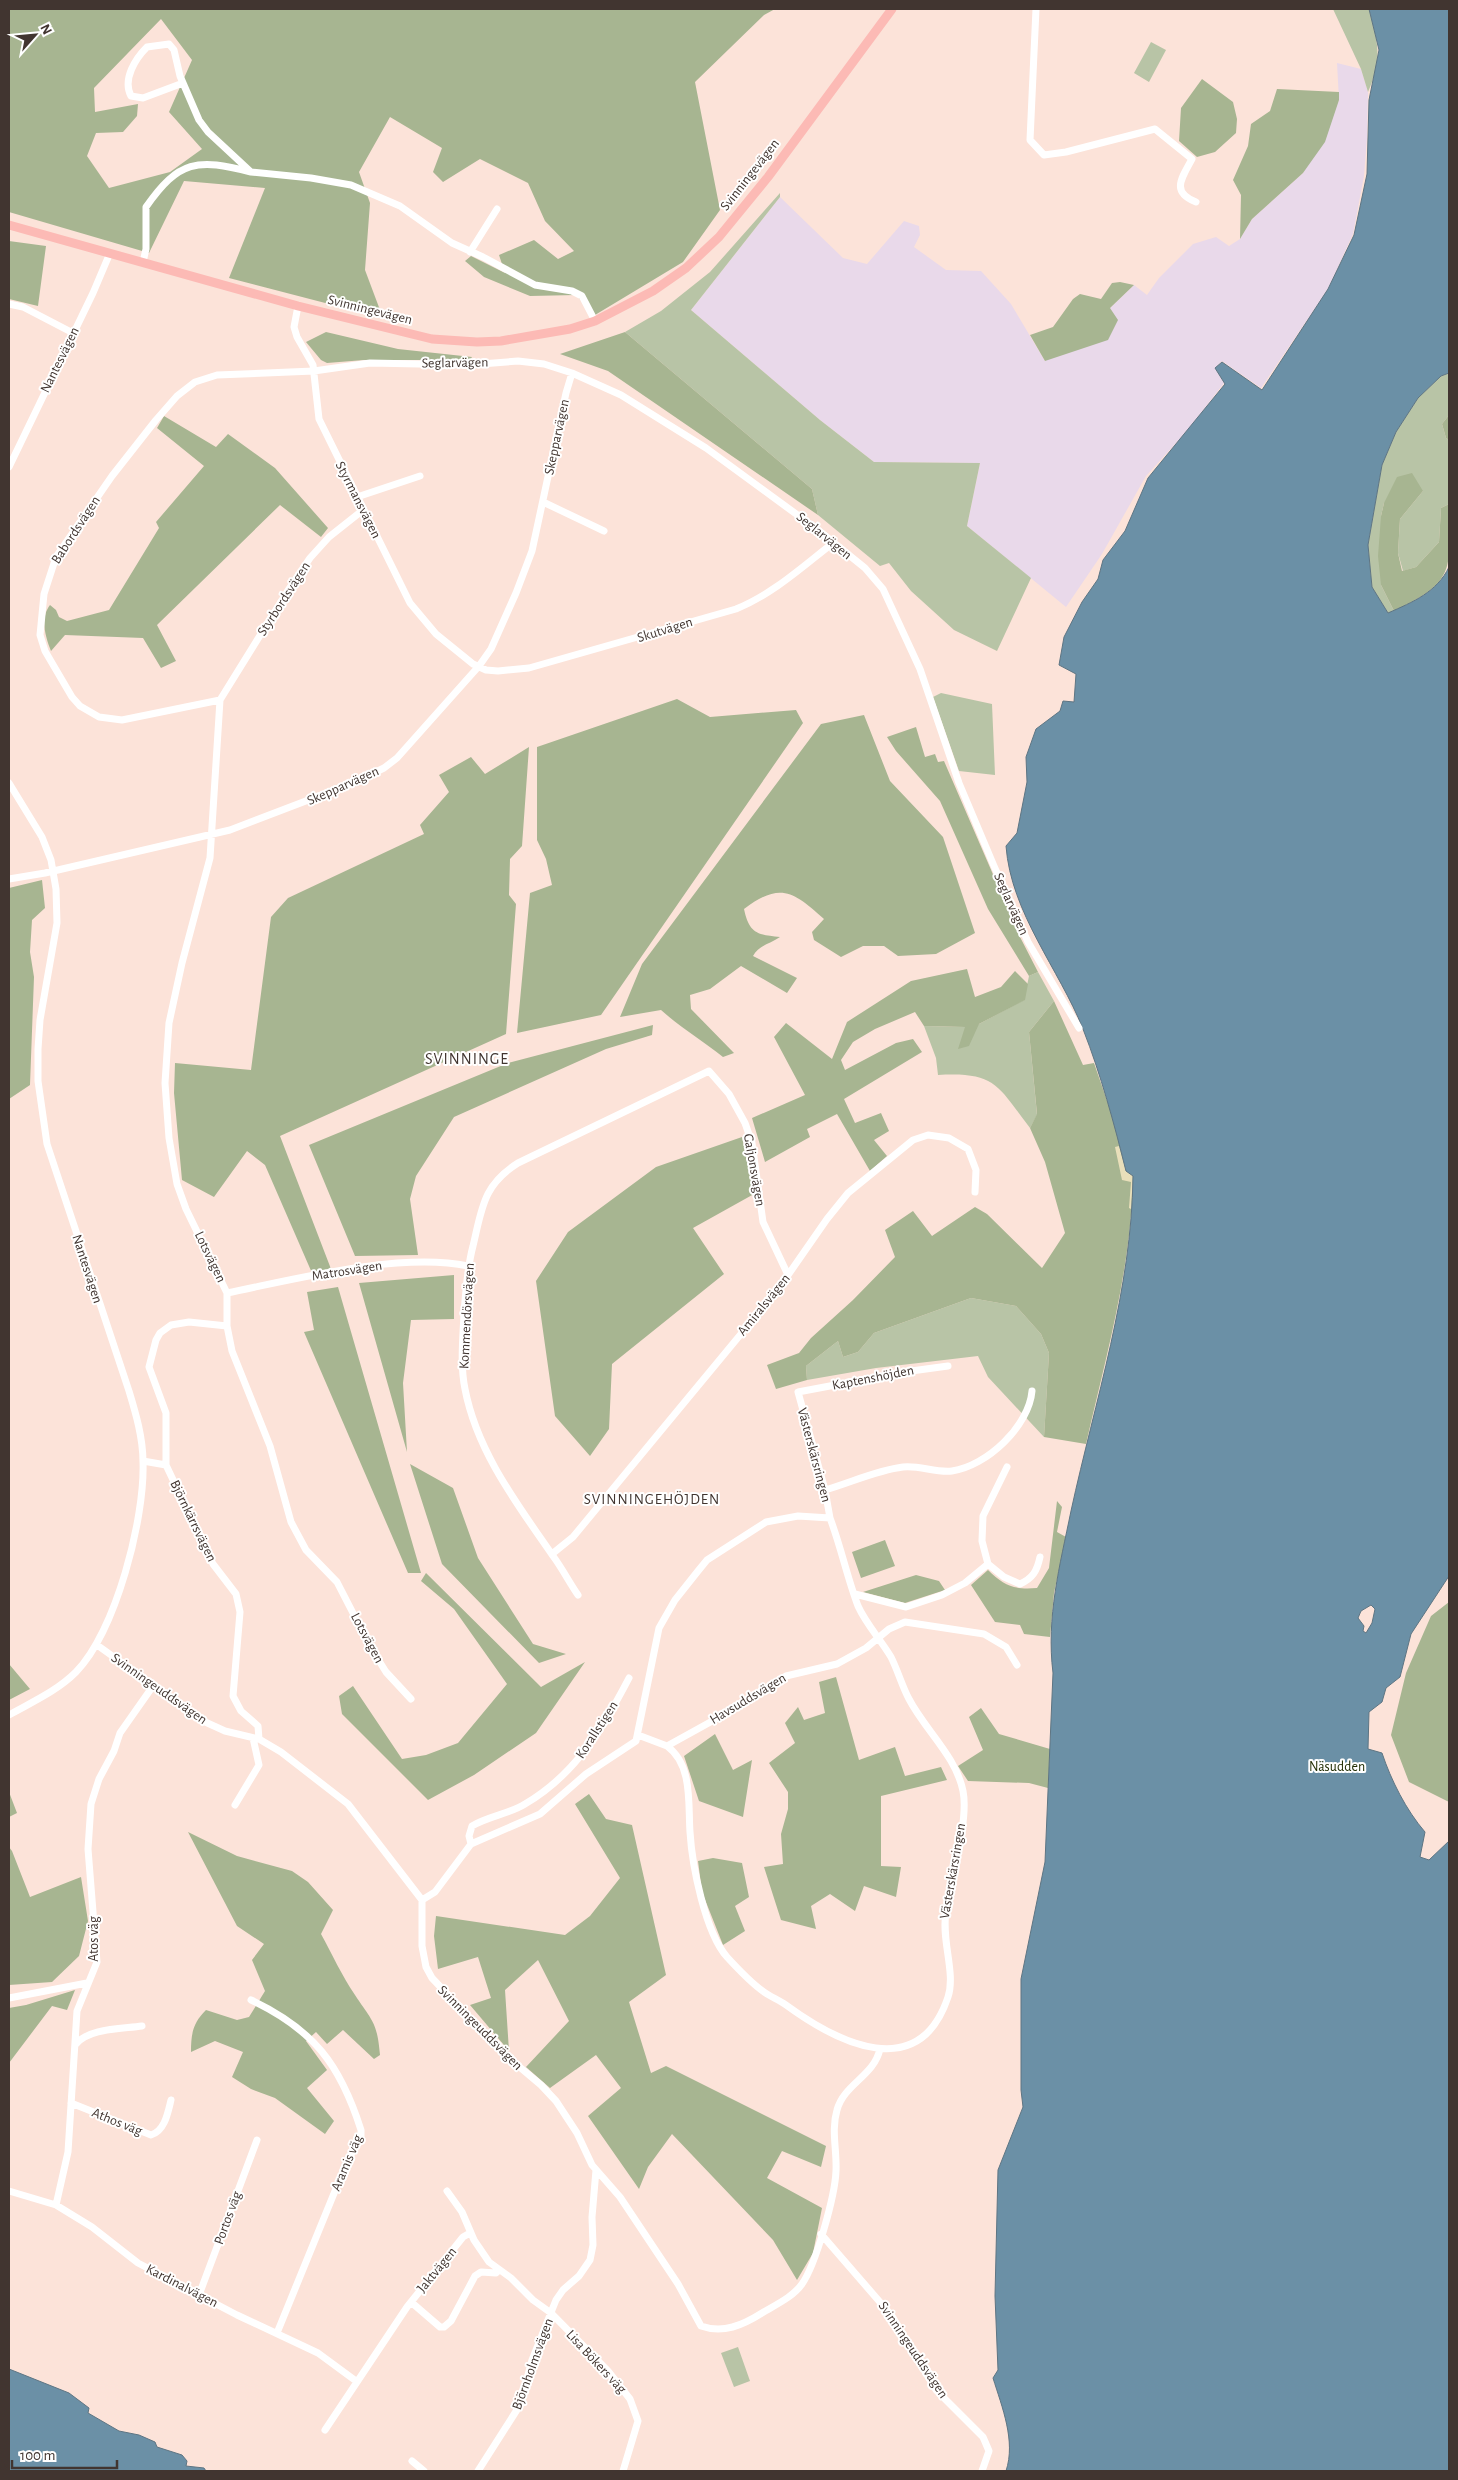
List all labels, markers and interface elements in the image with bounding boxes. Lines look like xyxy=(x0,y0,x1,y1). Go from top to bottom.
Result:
north arrow xyxy=(10,10,60,60)
text: N xyxy=(37,22,54,37)
street label: Svinningevägen xyxy=(718,137,782,213)
street label: Svinningevägen xyxy=(326,293,414,327)
street label: Nantesvägen xyxy=(38,325,82,395)
street label: Seglarvägen xyxy=(422,355,488,371)
street label: Skepparvägen xyxy=(542,398,572,476)
street label: Styrmansvägen xyxy=(333,459,383,541)
street label: Babordsvägen xyxy=(49,494,103,566)
street label: Seglarvägen xyxy=(794,510,854,562)
street label: Styrbordsvägen xyxy=(255,559,313,639)
street label: Skutvägen xyxy=(636,615,694,645)
street label: Skepparvägen xyxy=(305,764,381,808)
street label: Seglarvägen xyxy=(991,871,1031,937)
district label: SVINNINGE xyxy=(425,1051,509,1067)
street label: Galjonsvägen xyxy=(741,1132,767,1208)
street label: Lotsvägen xyxy=(192,1229,228,1285)
street label: Nantesvägen xyxy=(69,1233,105,1305)
street label: Matrosvägen xyxy=(311,1259,383,1283)
street label: Kommendörsvägen xyxy=(457,1263,477,1369)
street label: Amiralsvägen xyxy=(735,1272,793,1338)
street label: Kaptenshöjden xyxy=(831,1363,915,1393)
street label: Västerskärsringen xyxy=(795,1406,833,1504)
street label: Björnkärrsvägen xyxy=(167,1478,219,1564)
district label: SVINNINGEHÖJDEN xyxy=(584,1490,720,1507)
street label: Lotsvägen xyxy=(348,1611,386,1665)
street label: Svinningeuddsvägen xyxy=(109,1651,209,1727)
street label: Havsuddsvägen xyxy=(707,1671,789,1727)
street label: Korallstigen xyxy=(573,1699,621,1761)
park label: Näsudden xyxy=(1309,1760,1365,1774)
street label: Västerskärsringen xyxy=(938,1822,968,1920)
street label: Atos väg xyxy=(87,1916,101,1962)
street label: Svinningeuddsvägen xyxy=(435,1983,525,2073)
street label: Athos väg xyxy=(90,2106,144,2138)
street label: Aramis väg xyxy=(329,2133,365,2193)
street label: Portos väg xyxy=(212,2189,244,2247)
street label: Jaktvägen xyxy=(415,2245,459,2295)
street label: Kardinalvägen xyxy=(144,2262,220,2310)
street label: Svinningeuddsvägen xyxy=(876,2299,950,2401)
street label: Björnholmsvägen xyxy=(510,2316,556,2412)
street label: Lisa Bökers väg xyxy=(563,2328,629,2397)
scale bar xyxy=(12,2438,118,2470)
text: 100 m xyxy=(20,2448,55,2463)

